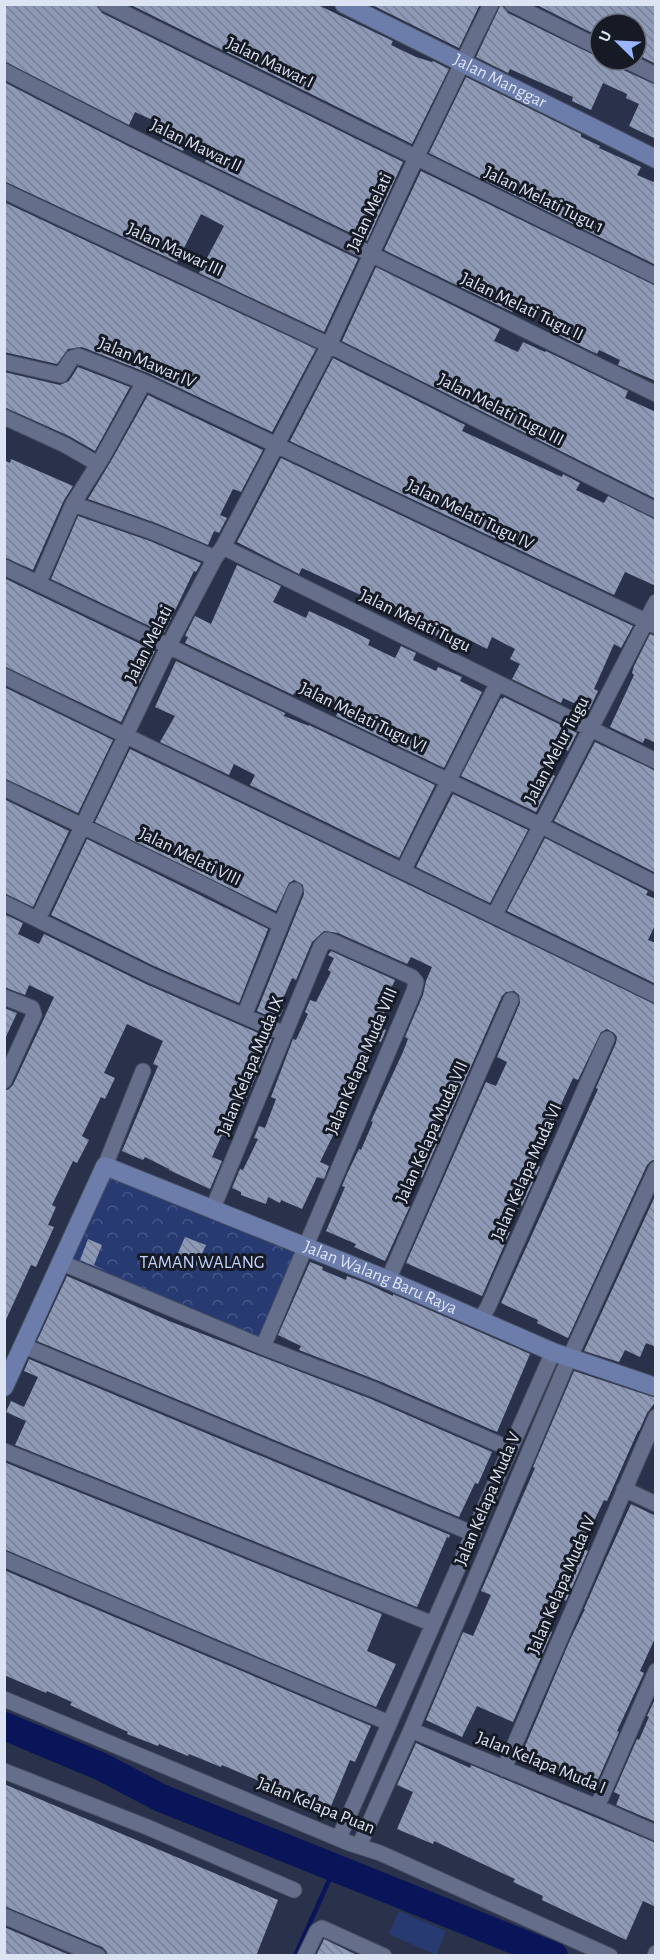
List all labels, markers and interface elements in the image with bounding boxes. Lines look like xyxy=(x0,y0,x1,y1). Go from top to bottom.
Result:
north arrow xyxy=(588,12,648,72)
text: U xyxy=(596,28,615,44)
street label: Jalan Mawar I xyxy=(224,34,316,92)
street label: Jalan Manggar xyxy=(451,51,549,112)
street label: Jalan Mawar II xyxy=(148,116,244,176)
street label: Jalan Melati Tugu 1 xyxy=(482,163,606,237)
street label: Jalan Melati xyxy=(344,170,396,254)
street label: Jalan Mawar III xyxy=(124,220,226,280)
street label: Jalan Melati Tugu II xyxy=(458,270,586,344)
street label: Jalan Mawar IV xyxy=(96,334,199,392)
street label: Jalan Melati Tugu III xyxy=(435,371,567,449)
street label: Jalan Melati Tugu IV xyxy=(404,477,537,554)
street label: Jalan Melati Tugu xyxy=(357,586,473,656)
street label: Jalan Melati xyxy=(122,603,176,685)
street label: Jalan Melati Tugu VI xyxy=(297,679,429,757)
street label: Jalan Melur Tugu xyxy=(522,694,592,806)
street label: Jalan Melati VIII xyxy=(136,825,244,889)
street label: Jalan Kelapa Muda VIII xyxy=(323,985,401,1137)
street label: Jalan Kelapa Muda IX xyxy=(215,994,287,1138)
street label: Jalan Kelapa Muda VII xyxy=(393,1059,471,1205)
street label: Jalan Kelapa Muda VI xyxy=(489,1101,565,1243)
street label: Jalan Walang Baru Raya xyxy=(301,1238,460,1318)
park label: TAMAN WALANG xyxy=(140,1254,264,1272)
street label: Jalan Kelapa Muda V xyxy=(452,1429,525,1568)
street label: Jalan Kelapa Muda IV xyxy=(525,1513,599,1656)
street label: Jalan Kelapa Muda I xyxy=(474,1729,608,1797)
street label: Jalan Kelapa Puan xyxy=(255,1774,377,1838)

